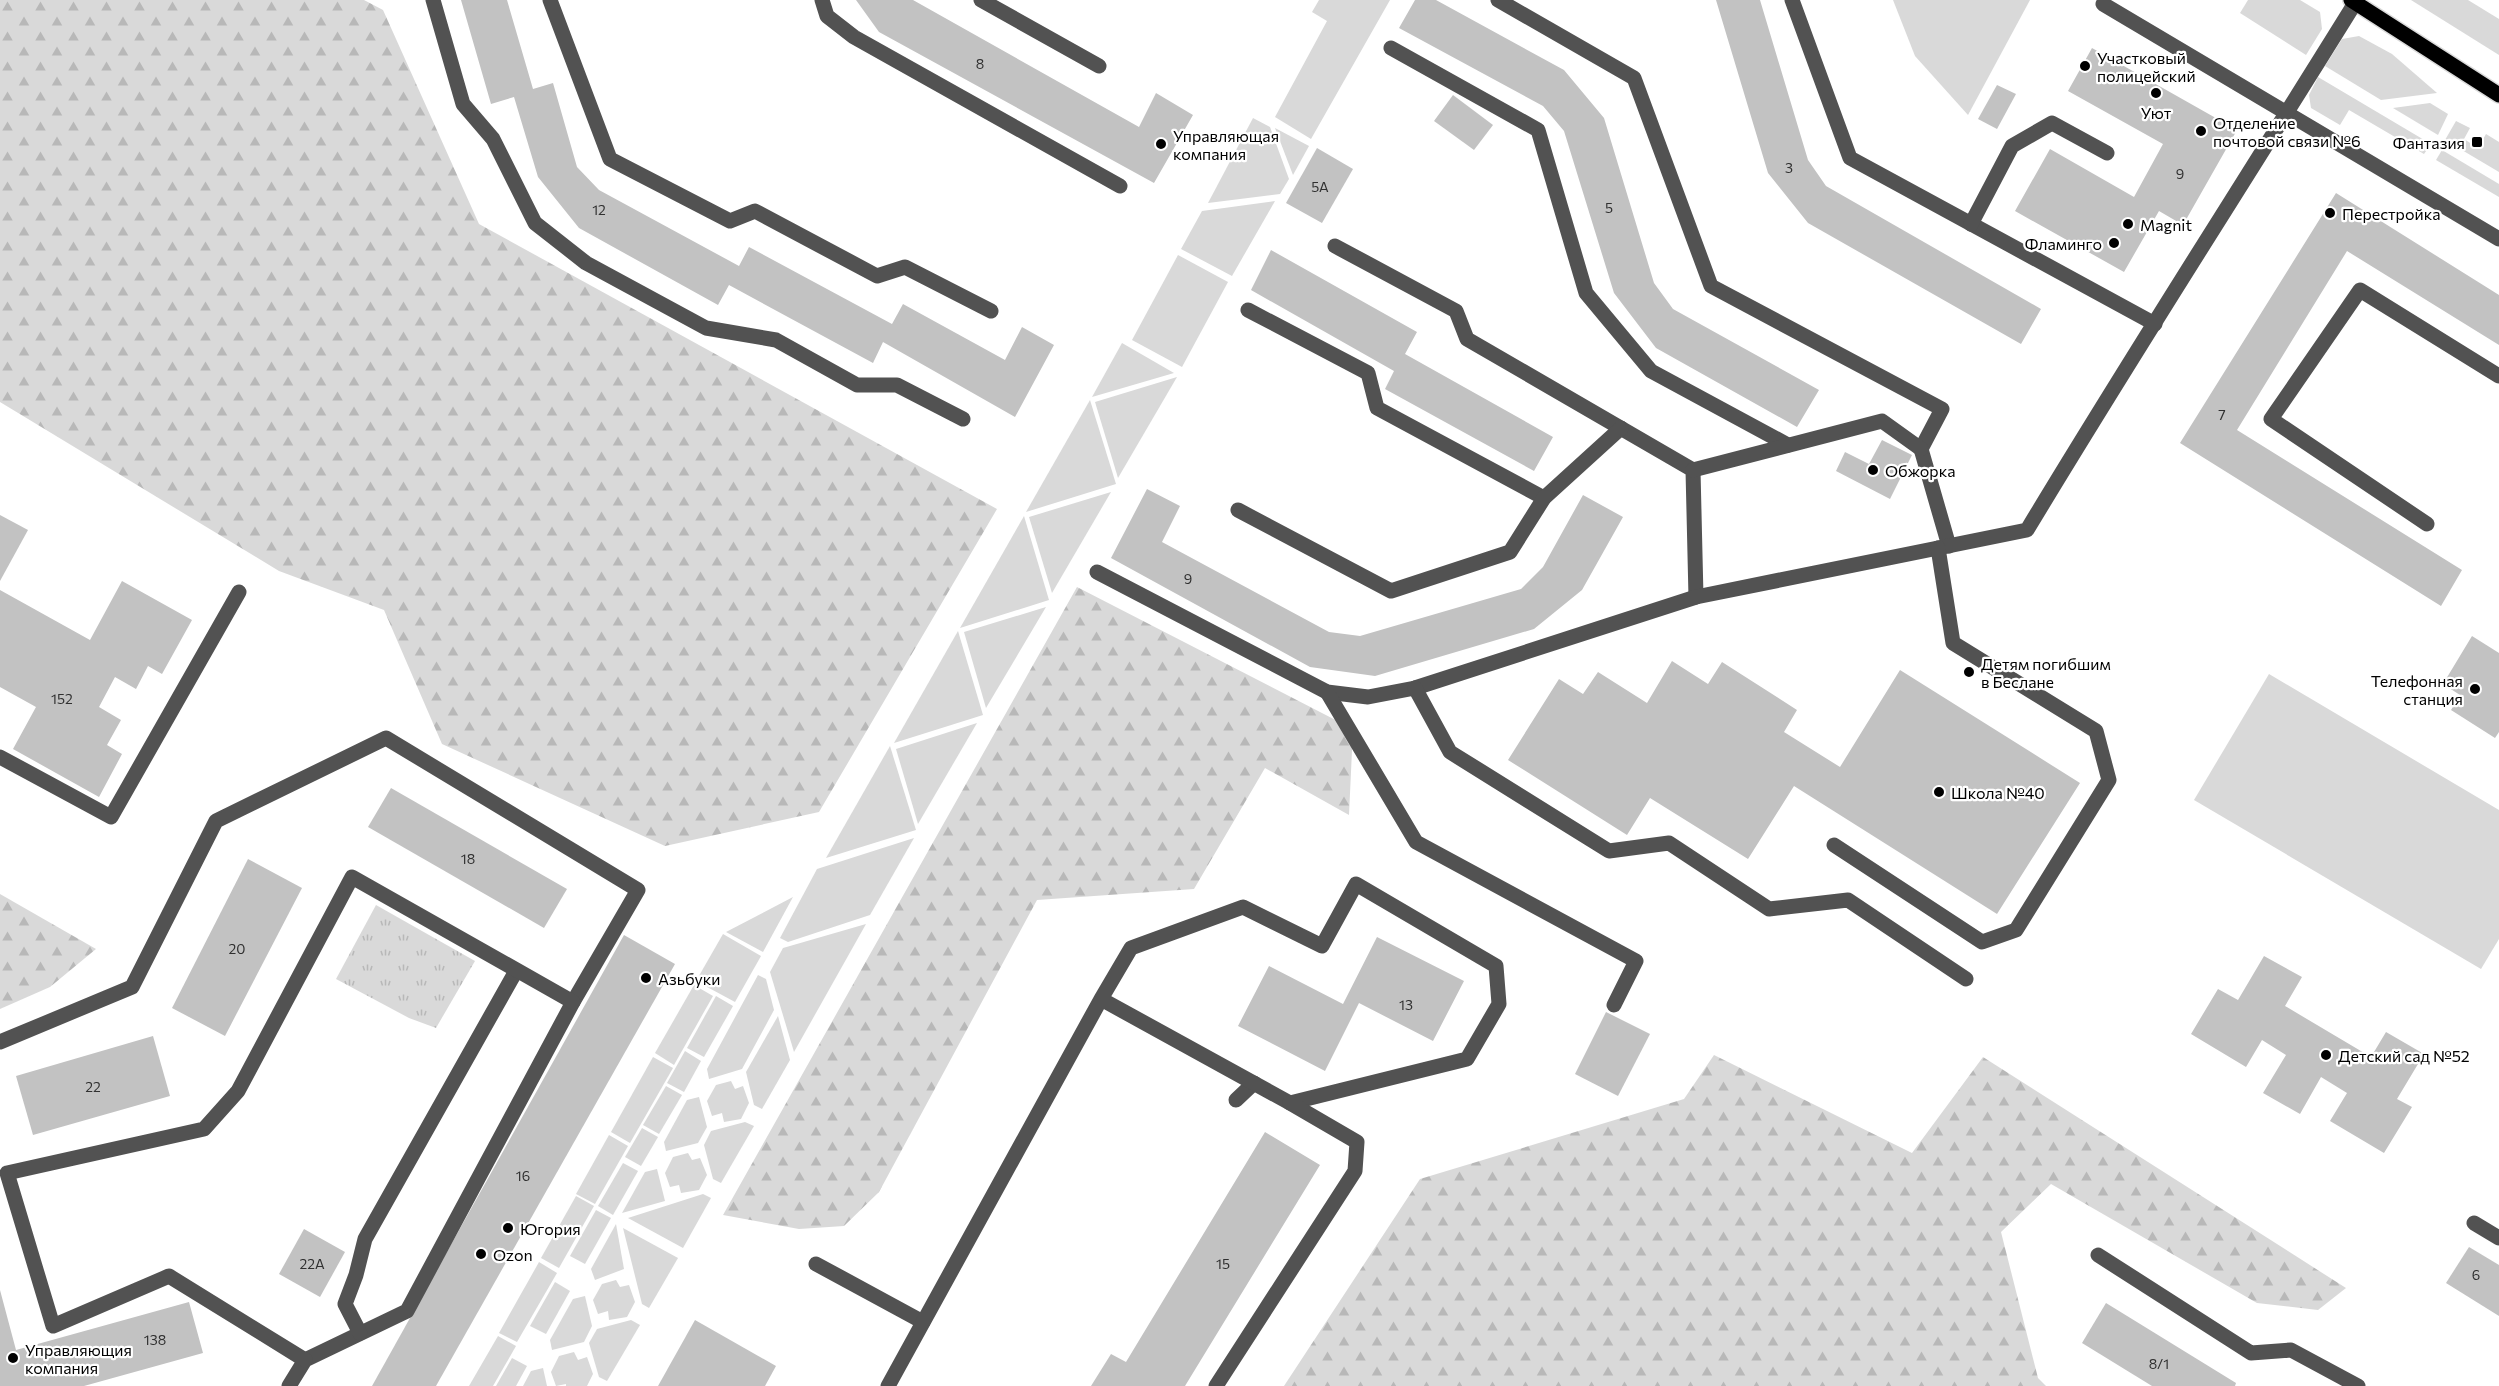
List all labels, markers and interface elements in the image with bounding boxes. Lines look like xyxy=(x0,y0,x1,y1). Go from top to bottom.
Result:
place label: Участковый полицейский xyxy=(2097,48,2196,85)
house number: 8 xyxy=(976,55,984,72)
marker: Участковый полицейский xyxy=(2078,59,2092,73)
marker: Уют xyxy=(2149,86,2163,100)
place label: Уют xyxy=(2141,103,2172,122)
place label: Отделение почтовой связи №6 xyxy=(2213,113,2361,150)
marker: Отделение почтовой связи №6 xyxy=(2194,124,2208,138)
place label: Управляющая компания xyxy=(1173,126,1279,163)
place label: Фантазия xyxy=(2393,133,2465,152)
marker: Фантазия xyxy=(2470,135,2484,149)
marker: Управляющая компания xyxy=(1154,137,1168,151)
house number: 3 xyxy=(1785,159,1793,176)
house number: 9 xyxy=(2176,165,2184,182)
house number: 5А xyxy=(1311,178,1329,195)
house number: 5 xyxy=(1605,199,1613,216)
house number: 12 xyxy=(592,201,606,218)
place label: Перестройка xyxy=(2342,204,2441,223)
marker: Перестройка xyxy=(2323,206,2337,220)
place label: Magnit xyxy=(2140,215,2192,234)
marker: Magnit xyxy=(2121,217,2135,231)
place label: Фламинго xyxy=(2025,234,2102,253)
marker: Фламинго xyxy=(2107,236,2121,250)
house number: 7 xyxy=(2218,406,2226,423)
place label: Обжорка xyxy=(1885,461,1956,480)
marker: Обжорка xyxy=(1866,463,1880,477)
house number: 9 xyxy=(1184,570,1192,587)
place label: Детям погибшим в Беслане xyxy=(1981,654,2111,691)
marker: Детям погибшим в Беслане xyxy=(1962,665,1976,679)
place label: Телефонная станция xyxy=(2371,671,2463,708)
marker: Телефонная станция xyxy=(2468,682,2482,696)
house number: 152 xyxy=(51,690,73,707)
place label: Школа №40 xyxy=(1951,783,2045,802)
marker: Школа №40 xyxy=(1932,785,1946,799)
house number: 18 xyxy=(461,850,475,867)
house number: 20 xyxy=(229,940,245,957)
place label: Азьбуки xyxy=(658,969,720,988)
marker: Азьбуки xyxy=(639,971,653,985)
house number: 13 xyxy=(1399,996,1413,1013)
place label: Детский сад №52 xyxy=(2338,1046,2470,1065)
marker: Детский сад №52 xyxy=(2319,1048,2333,1062)
house number: 22 xyxy=(85,1078,101,1095)
house number: 16 xyxy=(516,1167,530,1184)
place label: Югория xyxy=(520,1219,581,1238)
marker: Югория xyxy=(501,1221,515,1235)
place label: Ozon xyxy=(493,1245,533,1264)
marker: Ozon xyxy=(474,1247,488,1261)
house number: 22А xyxy=(299,1255,325,1272)
house number: 15 xyxy=(1216,1255,1230,1272)
house number: 6 xyxy=(2472,1266,2480,1283)
house number: 138 xyxy=(144,1331,166,1348)
place label: Управляющия компания xyxy=(25,1340,132,1377)
marker: Управляющия компания xyxy=(6,1351,20,1365)
house number: 8/1 xyxy=(2149,1355,2169,1372)

